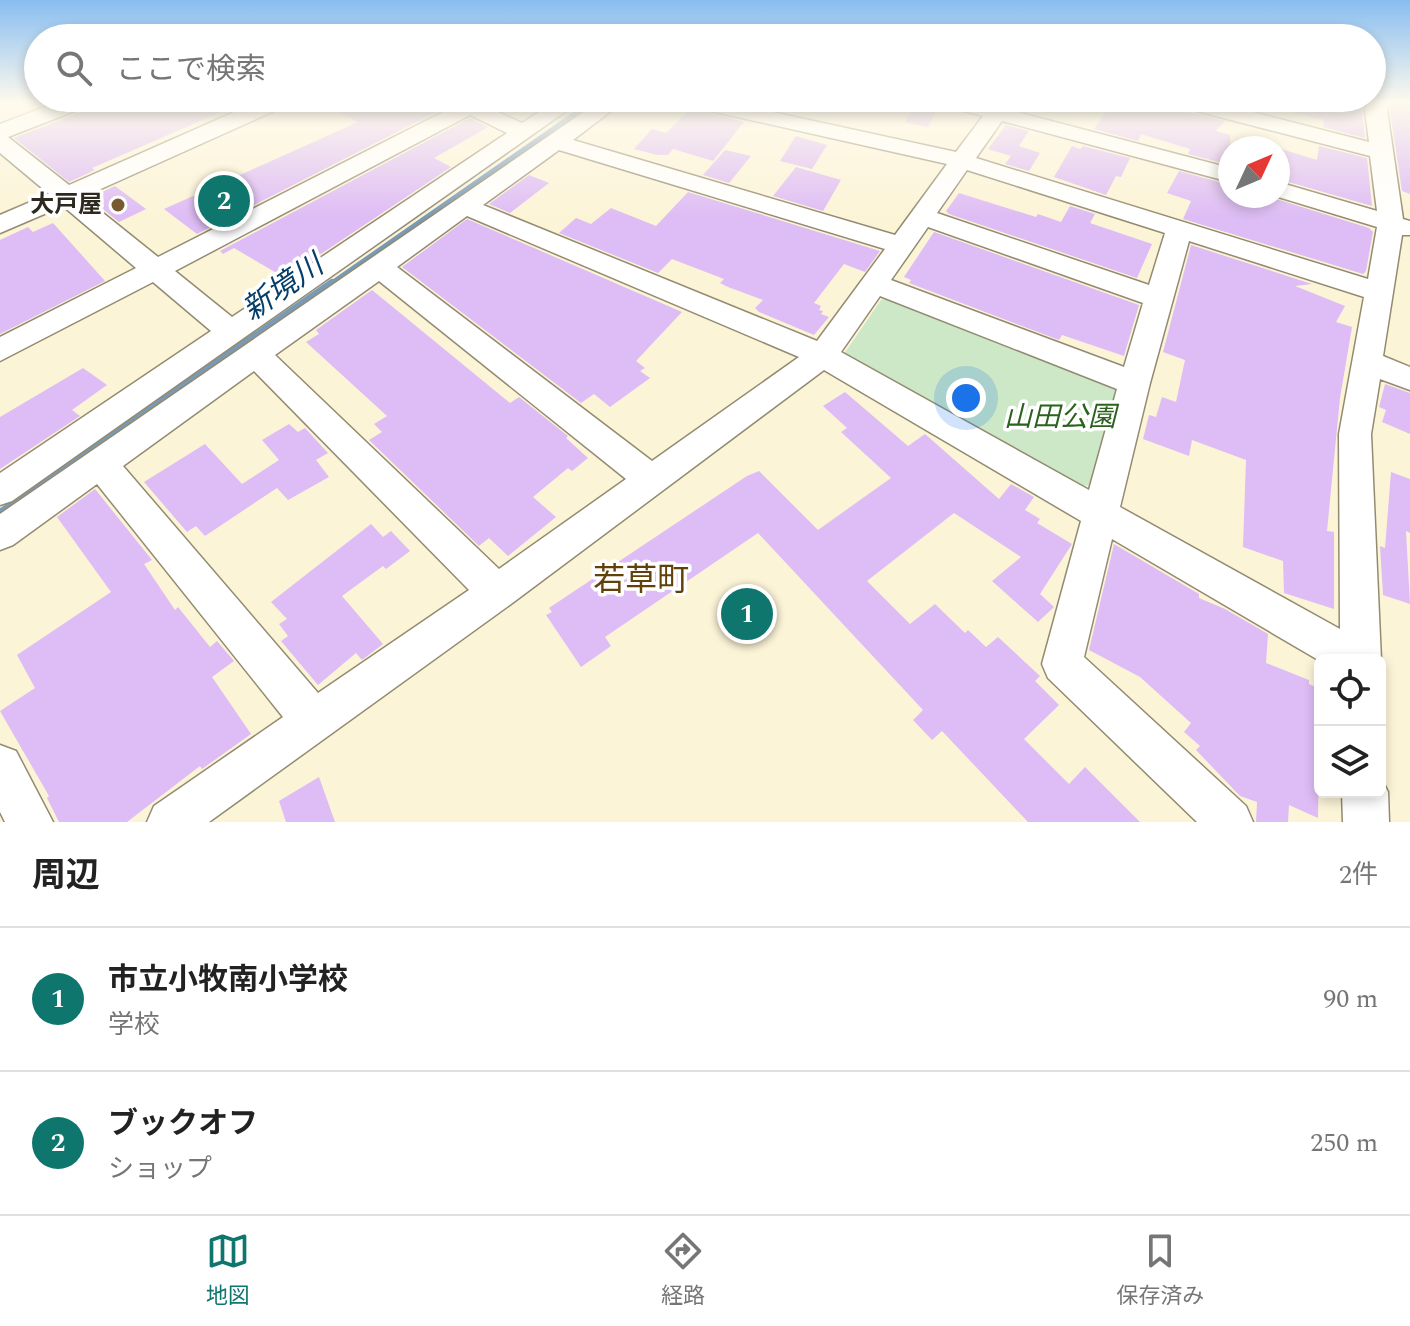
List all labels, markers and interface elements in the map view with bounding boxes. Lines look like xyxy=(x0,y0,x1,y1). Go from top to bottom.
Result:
search box xyxy=(24,24,1386,112)
icon: search xyxy=(52,46,96,90)
text: ここで検索 xyxy=(116,47,266,93)
north arrow xyxy=(1218,136,1290,208)
pin: 2 xyxy=(198,171,250,231)
place label: 大戸屋 xyxy=(30,187,102,223)
marker: 大戸屋 xyxy=(109,196,127,214)
water label: 新境川 xyxy=(233,242,336,333)
your location xyxy=(946,378,986,418)
park label: 山田公園 xyxy=(1004,396,1120,439)
district label: 若草町 xyxy=(593,556,689,605)
pin: 1 xyxy=(721,584,773,644)
map controls xyxy=(1314,654,1386,798)
button: locate xyxy=(1314,654,1386,726)
button: layers xyxy=(1314,726,1386,798)
text: 周辺 xyxy=(32,850,100,902)
text: 2件 xyxy=(1339,855,1378,895)
text: 市立小牧南小学校 xyxy=(108,957,348,1003)
text: 1 xyxy=(51,979,65,1019)
text: 90 m xyxy=(1323,979,1378,1019)
text: 学校 xyxy=(108,1005,160,1045)
text: ブックオフ xyxy=(108,1101,258,1147)
text: 2 xyxy=(51,1123,65,1163)
text: 250 m xyxy=(1310,1123,1378,1163)
text: ショップ xyxy=(108,1149,212,1189)
tab: 地図 xyxy=(206,1229,250,1313)
tab: 経路 xyxy=(661,1229,705,1313)
tab: 保存済み xyxy=(1116,1229,1204,1313)

